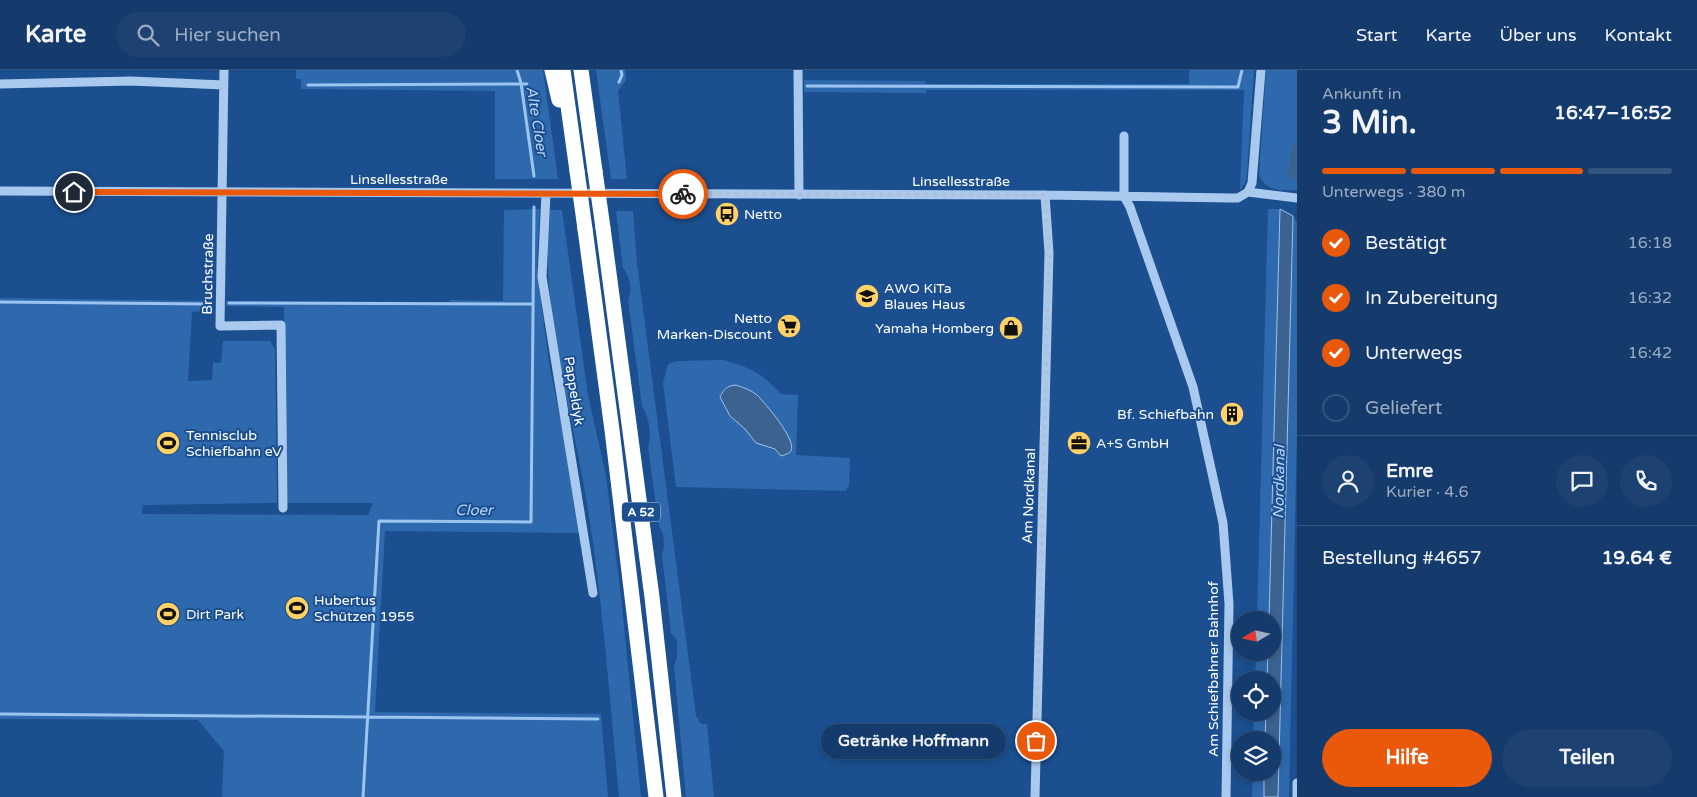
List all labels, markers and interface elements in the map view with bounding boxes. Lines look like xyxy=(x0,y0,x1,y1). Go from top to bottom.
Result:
search box xyxy=(116,12,466,57)
text: Karte xyxy=(25,20,86,49)
icon: search xyxy=(134,21,162,49)
text: Hier suchen xyxy=(174,24,281,46)
text: Start xyxy=(1356,24,1397,46)
text: Karte xyxy=(1425,24,1471,46)
text: Über uns xyxy=(1499,24,1577,46)
text: Kontakt xyxy=(1605,24,1672,46)
text: Ankunft in xyxy=(1322,84,1402,104)
water label: Alte Cloer xyxy=(523,85,552,159)
text: 16:47–16:52 xyxy=(1554,102,1672,124)
text: 3 Min. xyxy=(1322,104,1417,142)
courier xyxy=(658,169,708,219)
pin xyxy=(53,171,95,213)
street label: Linsellesstraße xyxy=(350,171,448,188)
street label: Linsellesstraße xyxy=(912,173,1010,190)
icon: home xyxy=(60,178,88,206)
icon: bike xyxy=(669,180,697,208)
text: Unterwegs · 380 m xyxy=(1322,182,1465,202)
bus stop icon: Netto xyxy=(714,201,740,227)
place label: Netto xyxy=(744,206,782,223)
icon: check xyxy=(1322,229,1350,257)
text: Bestätigt xyxy=(1365,232,1447,254)
street label: Bruchstraße xyxy=(199,233,217,315)
text: 16:18 xyxy=(1628,233,1672,253)
place label: AWO KiTa Blaues Haus xyxy=(884,280,966,313)
school or university icon: AWO KiTa Blaues Haus xyxy=(854,283,880,309)
icon: check xyxy=(1322,284,1350,312)
text: In Zubereitung xyxy=(1365,287,1498,309)
text: 16:32 xyxy=(1628,288,1672,308)
place label: Netto Marken-Discount xyxy=(657,310,773,343)
supermarket icon: Netto Marken-Discount xyxy=(776,313,802,339)
shop icon: Yamaha Homberg xyxy=(998,315,1024,341)
place label: Yamaha Homberg xyxy=(875,320,994,337)
icon: check xyxy=(1322,339,1350,367)
text: Unterwegs xyxy=(1365,342,1462,364)
text: 16:42 xyxy=(1628,343,1672,363)
street label: Pappeldyk xyxy=(560,355,588,427)
text: Geliefert xyxy=(1365,397,1442,419)
building icon: Bf. Schiefbahn xyxy=(1219,401,1245,427)
place label: Bf. Schiefbahn xyxy=(1117,406,1214,423)
place label: Tennisclub Schiefbahn eV xyxy=(186,427,282,460)
sports icon: Tennisclub Schiefbahn eV xyxy=(155,430,181,456)
office icon: A+S GmbH xyxy=(1066,430,1092,456)
place label: A+S GmbH xyxy=(1096,435,1169,452)
water label: Nordkanal xyxy=(1269,443,1289,519)
street label: Am Nordkanal xyxy=(1019,448,1039,544)
button: person xyxy=(1322,455,1374,507)
button: chat xyxy=(1556,455,1608,507)
button: phone xyxy=(1620,455,1672,507)
text: Emre xyxy=(1386,460,1433,482)
text: Kurier · 4.6 xyxy=(1386,482,1469,502)
water label: Cloer xyxy=(455,501,495,519)
road number: A 52 xyxy=(622,502,660,522)
text: Bestellung #4657 xyxy=(1322,547,1482,569)
text: 19.64 € xyxy=(1601,547,1672,569)
street label: Am Schiefbahner Bahnhof xyxy=(1205,580,1222,757)
place label: Hubertus Schützen 1955 xyxy=(314,592,415,625)
sports icon: Hubertus Schützen 1955 xyxy=(284,595,310,621)
sports icon: Dirt Park xyxy=(155,601,181,627)
place label: Dirt Park xyxy=(186,606,244,623)
north arrow xyxy=(1231,611,1281,661)
map controls xyxy=(1231,611,1281,781)
button: locate xyxy=(1231,671,1281,721)
pin xyxy=(1015,720,1057,762)
callout: Getränke Hoffmann xyxy=(821,724,1006,758)
icon: bag xyxy=(1022,727,1050,755)
button: Hilfe xyxy=(1322,729,1492,787)
button: Teilen xyxy=(1502,729,1672,787)
text: Getränke Hoffmann xyxy=(838,731,989,751)
button: layers xyxy=(1231,731,1281,781)

